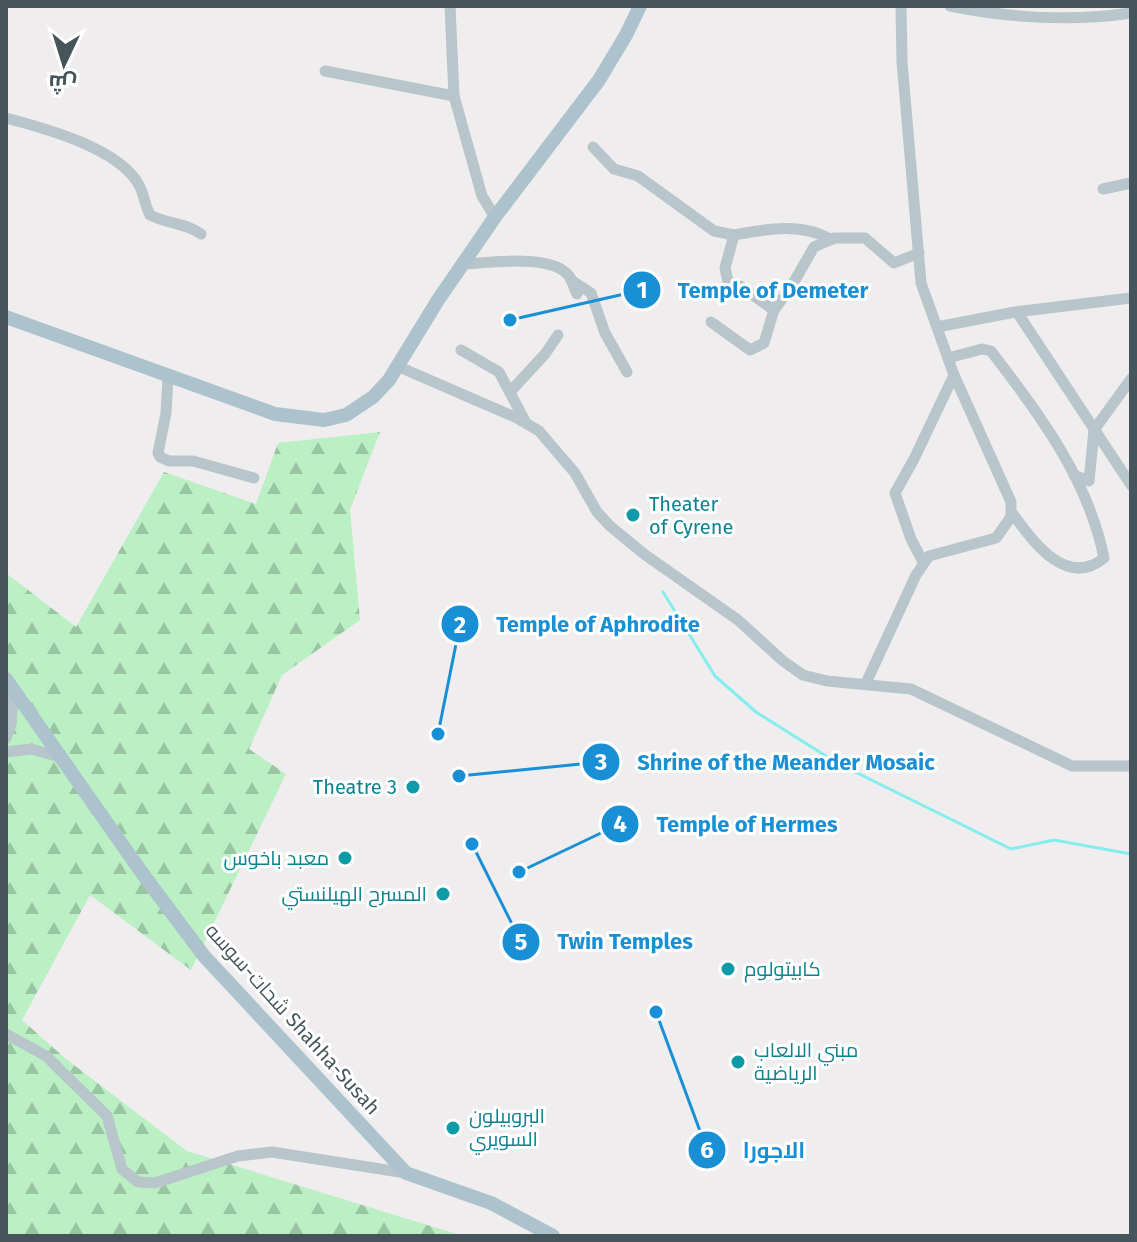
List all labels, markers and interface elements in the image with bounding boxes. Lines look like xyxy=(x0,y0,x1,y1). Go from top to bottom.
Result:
north arrow xyxy=(24,24,104,104)
text: ش xyxy=(48,69,78,98)
callout: Temple of Demeter xyxy=(622,267,884,313)
text: 1 xyxy=(636,276,648,304)
text: Temple of Demeter xyxy=(678,277,868,304)
place label: Theater of Cyrene xyxy=(649,492,733,539)
marker: Theater of Cyrene xyxy=(624,506,642,524)
callout: Temple of Aphrodite xyxy=(440,601,715,647)
text: 2 xyxy=(454,611,466,639)
text: Temple of Aphrodite xyxy=(496,611,700,638)
callout: Shrine of the Meander Mosaic xyxy=(581,739,950,785)
text: 3 xyxy=(594,748,607,776)
text: Shrine of the Meander Mosaic xyxy=(637,749,935,776)
place label: Theatre 3 xyxy=(313,775,397,799)
marker: Theatre 3 xyxy=(404,778,422,796)
callout: Temple of Hermes xyxy=(600,801,853,847)
text: 4 xyxy=(613,810,627,838)
text: Temple of Hermes xyxy=(656,811,838,838)
place label: معبد باخوس xyxy=(223,846,329,871)
marker: معبد باخوس xyxy=(336,849,354,867)
place label: المسرح الهيلنستي xyxy=(281,882,427,910)
marker: المسرح الهيلنستي xyxy=(434,885,452,903)
street label: شحات-سوسه Shahha-Susah xyxy=(201,918,385,1120)
callout: Twin Temples xyxy=(501,919,709,965)
text: 5 xyxy=(515,928,528,956)
text: Twin Temples xyxy=(557,928,693,955)
place label: كابيتولوم xyxy=(744,957,821,983)
marker: كابيتولوم xyxy=(719,960,737,978)
place label: مبني الالعاب الرياضية xyxy=(754,1038,858,1085)
marker: مبني الالعاب الرياضية xyxy=(729,1053,747,1071)
place label: البروبيلون السويري xyxy=(469,1104,545,1155)
marker: البروبيلون السويري xyxy=(444,1119,462,1137)
callout: الاجورا xyxy=(687,1127,821,1173)
text: 6 xyxy=(700,1136,714,1164)
text: الاجورا xyxy=(743,1137,805,1164)

